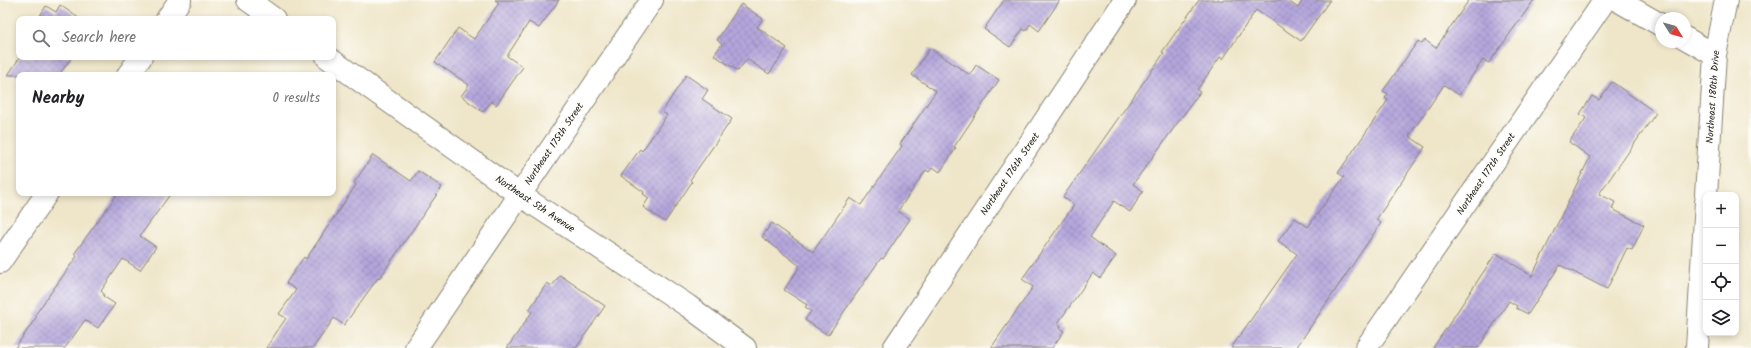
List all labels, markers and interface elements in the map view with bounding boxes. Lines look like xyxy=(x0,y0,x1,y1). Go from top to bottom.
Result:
north arrow xyxy=(1655,12,1691,48)
search box xyxy=(16,16,336,60)
text: Search here xyxy=(62,26,136,50)
icon: search xyxy=(30,27,52,49)
street label: Northeast 180th Drive xyxy=(1702,49,1724,144)
text: Nearby xyxy=(32,85,84,112)
text: 0 results xyxy=(273,88,320,109)
street label: Northeast 175th Street xyxy=(520,99,588,189)
street label: Northeast 176th Street xyxy=(976,129,1044,219)
street label: Northeast 177th Street xyxy=(1452,130,1520,218)
street label: Northeast 5th Avenue xyxy=(492,171,579,237)
map controls xyxy=(1703,192,1739,336)
button: + xyxy=(1703,192,1739,228)
button: − xyxy=(1703,228,1739,264)
button: locate xyxy=(1703,264,1739,300)
button: layers xyxy=(1703,300,1739,336)

